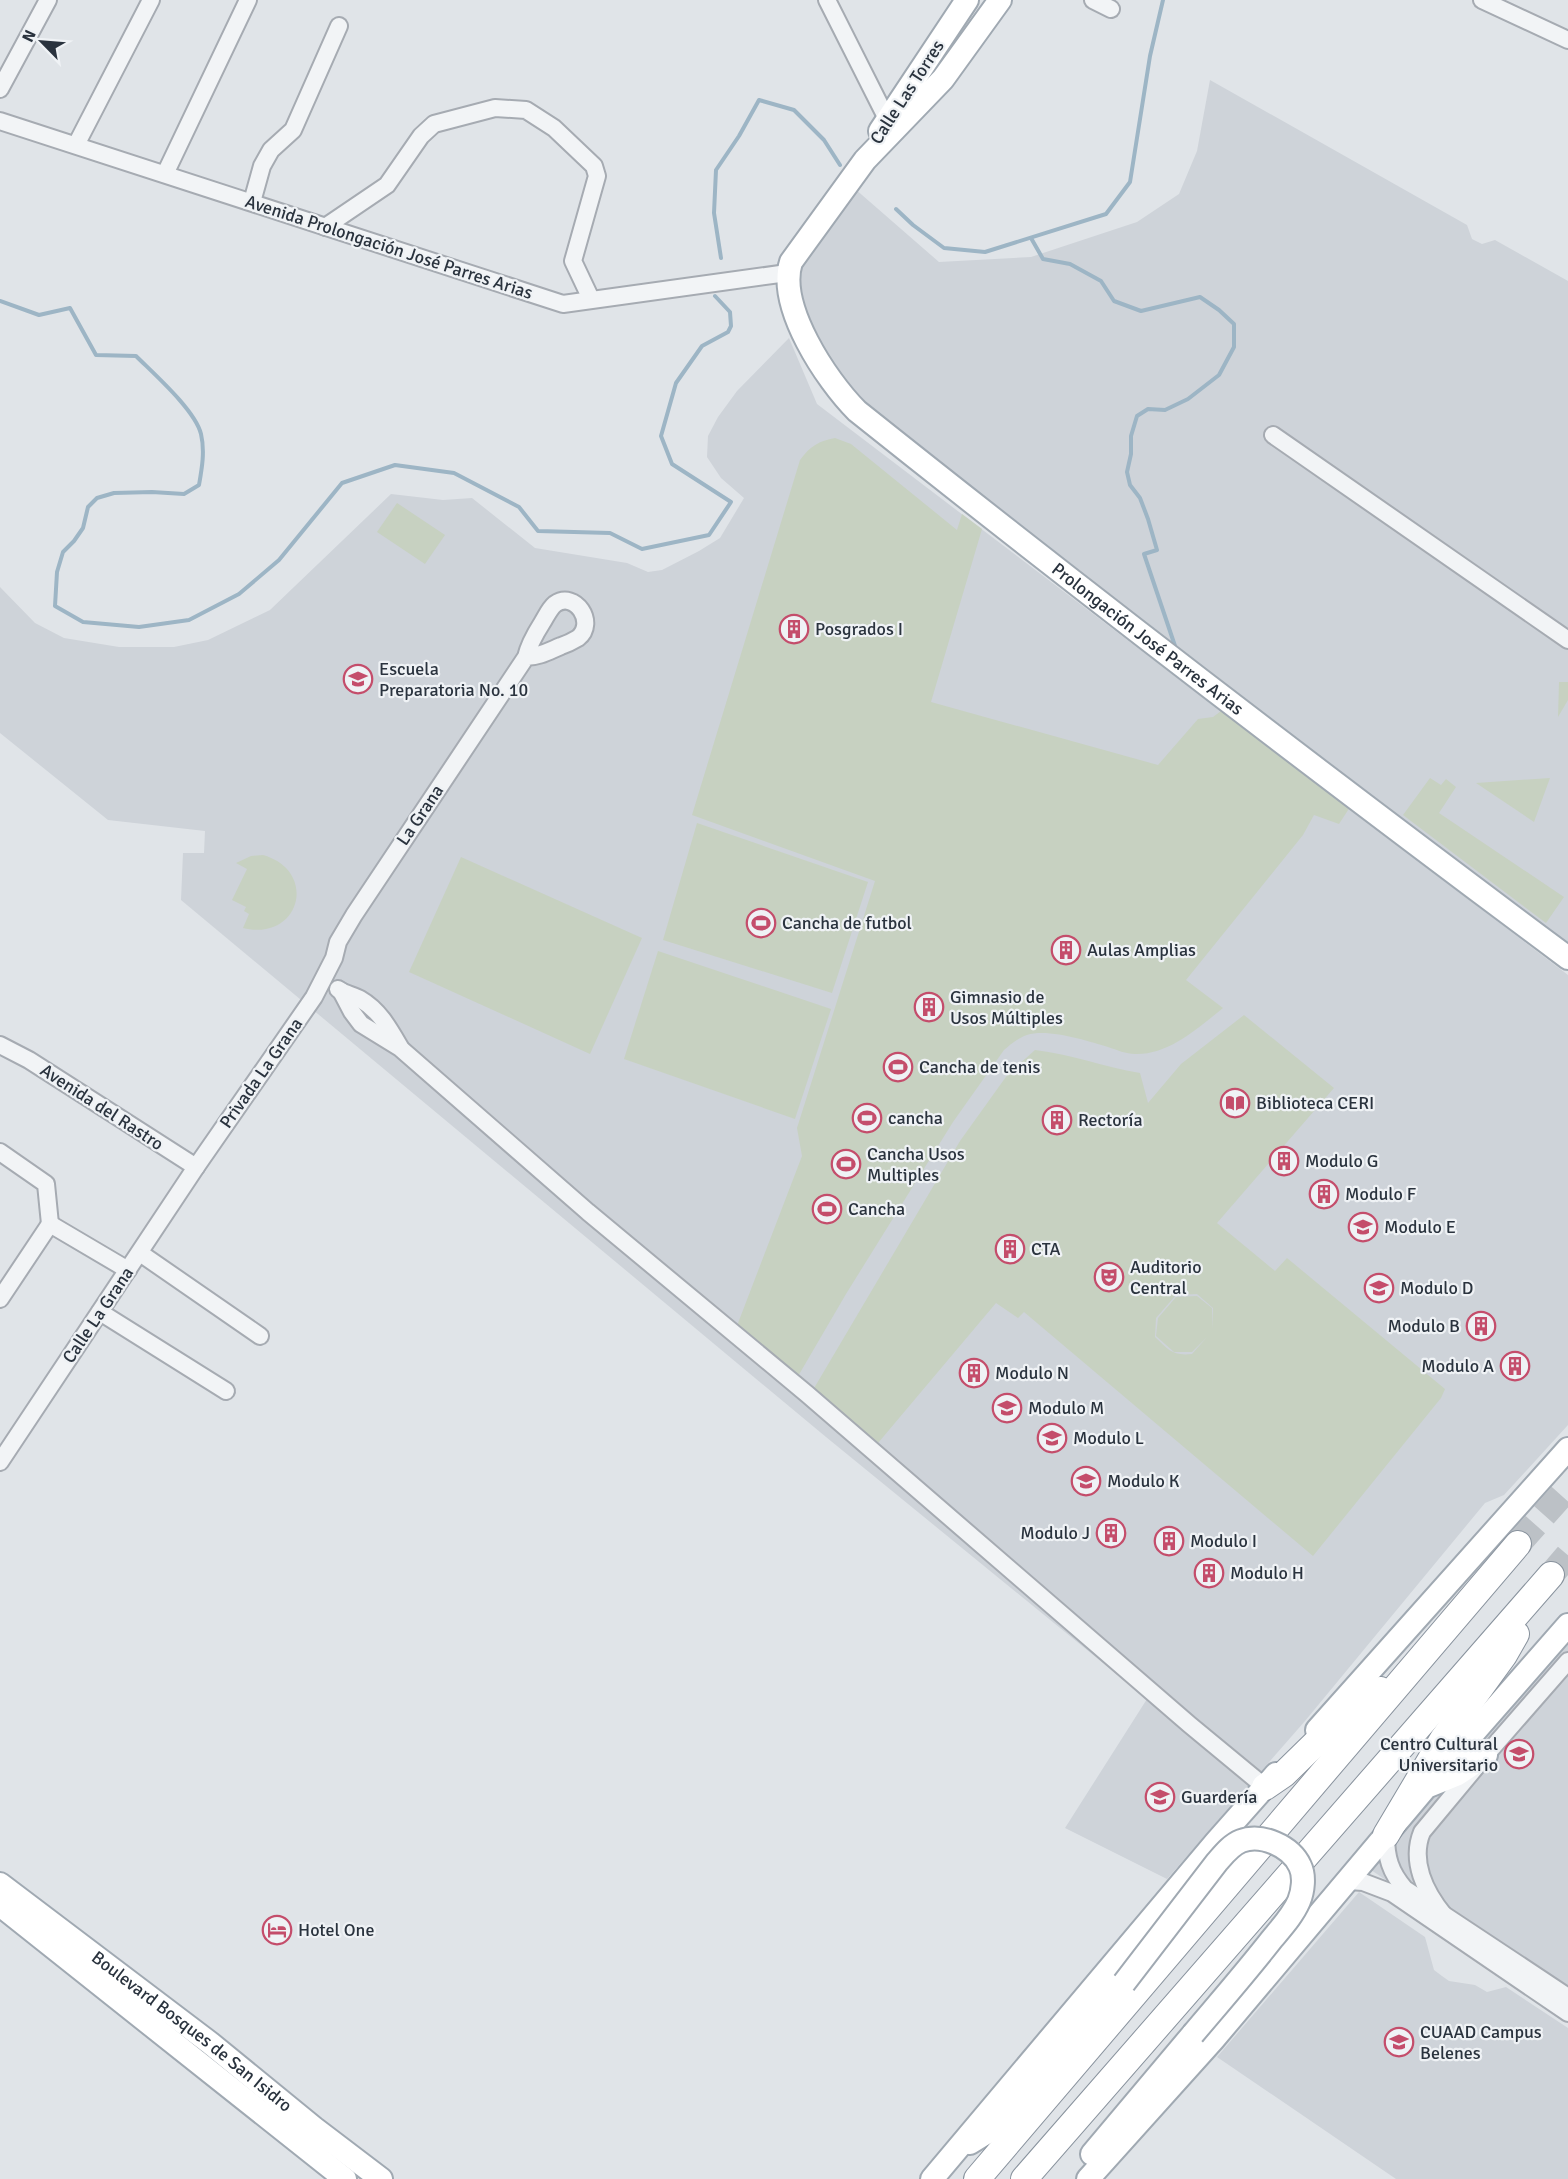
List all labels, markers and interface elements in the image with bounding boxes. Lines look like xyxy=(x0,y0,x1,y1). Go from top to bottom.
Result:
north arrow xyxy=(12,12,72,72)
text: N xyxy=(18,27,41,45)
street label: Calle Las Torres xyxy=(865,36,949,148)
street label: Avenida Prolongación José Parres Arias xyxy=(243,190,536,304)
street label: Prolongación José Parres Arias xyxy=(1047,558,1248,720)
building icon: Posgrados I xyxy=(778,613,810,645)
place label: Posgrados I xyxy=(815,618,903,640)
place label: Escuela Preparatoria No. 10 xyxy=(379,658,528,701)
school or university icon: Escuela Preparatoria No. 10 xyxy=(342,663,374,695)
street label: La Grana xyxy=(392,780,448,850)
sports icon: Cancha de futbol xyxy=(745,907,777,939)
place label: Cancha de futbol xyxy=(782,912,912,934)
building icon: Aulas Amplias xyxy=(1050,934,1082,966)
place label: Aulas Amplias xyxy=(1087,939,1196,961)
place label: Gimnasio de Usos Múltiples xyxy=(950,986,1063,1029)
building icon: Gimnasio de Usos Múltiples xyxy=(913,991,945,1023)
street label: Privada La Grana xyxy=(215,1014,307,1132)
sports icon: Cancha de tenis xyxy=(882,1051,914,1083)
place label: Cancha de tenis xyxy=(919,1056,1040,1078)
street label: Avenida del Rastro xyxy=(36,1059,168,1155)
library icon: Biblioteca CERI xyxy=(1219,1087,1251,1119)
place label: Biblioteca CERI xyxy=(1256,1092,1374,1114)
sports icon: cancha xyxy=(851,1102,883,1134)
building icon: Rectoría xyxy=(1041,1104,1073,1136)
place label: cancha xyxy=(888,1107,943,1129)
place label: Rectoría xyxy=(1078,1109,1143,1131)
place label: Cancha Usos Multiples xyxy=(867,1143,965,1186)
building icon: Modulo G xyxy=(1268,1145,1300,1177)
sports icon: Cancha Usos Multiples xyxy=(830,1148,862,1180)
place label: Modulo G xyxy=(1305,1150,1378,1172)
building icon: Modulo F xyxy=(1308,1178,1340,1210)
place label: Modulo F xyxy=(1345,1183,1416,1205)
sports icon: Cancha xyxy=(811,1193,843,1225)
place label: Cancha xyxy=(848,1198,905,1220)
school or university icon: Modulo E xyxy=(1347,1211,1379,1243)
place label: Modulo E xyxy=(1384,1216,1456,1238)
building icon: CTA xyxy=(994,1233,1026,1265)
place label: CTA xyxy=(1031,1238,1061,1260)
place label: Auditorio Central xyxy=(1130,1256,1202,1299)
theatre icon: Auditorio Central xyxy=(1093,1261,1125,1293)
street label: Calle La Grana xyxy=(58,1263,138,1367)
school or university icon: Modulo D xyxy=(1363,1272,1395,1304)
place label: Modulo D xyxy=(1400,1277,1473,1299)
building icon: Modulo B xyxy=(1465,1310,1497,1342)
place label: Modulo B xyxy=(1387,1315,1460,1337)
building icon: Modulo A xyxy=(1499,1350,1531,1382)
place label: Modulo A xyxy=(1421,1355,1494,1377)
building icon: Modulo N xyxy=(958,1357,990,1389)
place label: Modulo N xyxy=(995,1362,1069,1384)
school or university icon: Modulo M xyxy=(991,1392,1023,1424)
place label: Modulo M xyxy=(1028,1397,1104,1419)
school or university icon: Modulo L xyxy=(1036,1422,1068,1454)
place label: Modulo L xyxy=(1073,1427,1144,1449)
school or university icon: Modulo K xyxy=(1070,1465,1102,1497)
place label: Modulo K xyxy=(1107,1470,1180,1492)
building icon: Modulo J xyxy=(1095,1517,1127,1549)
place label: Modulo J xyxy=(1020,1522,1090,1544)
building icon: Modulo I xyxy=(1153,1525,1185,1557)
place label: Modulo I xyxy=(1190,1530,1257,1552)
building icon: Modulo H xyxy=(1193,1557,1225,1589)
place label: Modulo H xyxy=(1230,1562,1304,1584)
place label: Centro Cultural Universitario xyxy=(1380,1733,1498,1776)
school or university icon: Centro Cultural Universitario xyxy=(1503,1738,1535,1770)
school or university icon: Guardería xyxy=(1144,1781,1176,1813)
place label: Guardería xyxy=(1181,1786,1258,1808)
hotel icon: Hotel One xyxy=(261,1914,293,1946)
place label: Hotel One xyxy=(298,1919,374,1941)
street label: Boulevard Bosques de San Isidro xyxy=(87,1946,297,2117)
place label: CUAAD Campus Belenes xyxy=(1420,2021,1542,2064)
school or university icon: CUAAD Campus Belenes xyxy=(1383,2026,1415,2058)

